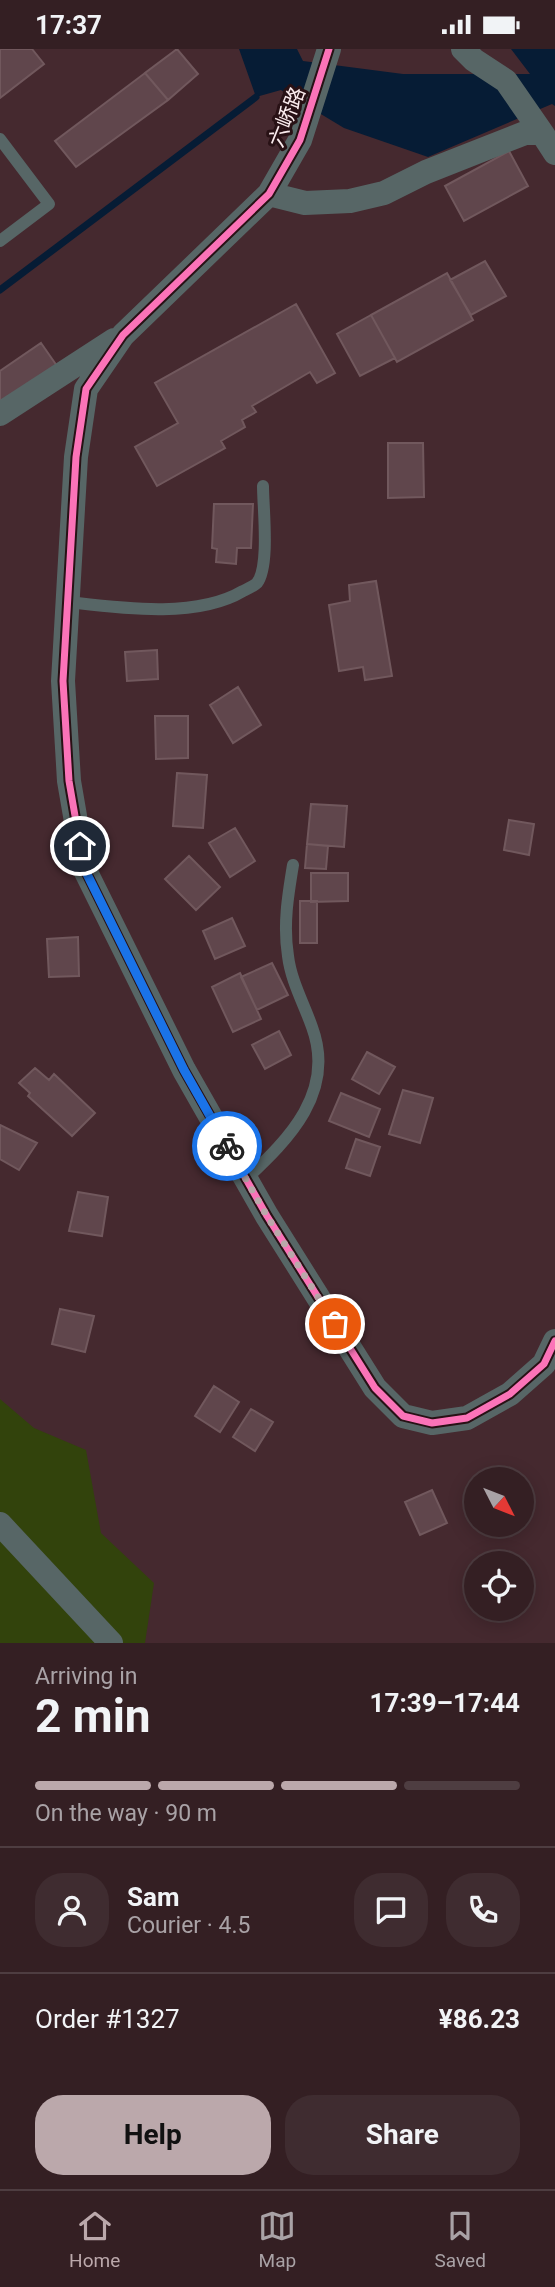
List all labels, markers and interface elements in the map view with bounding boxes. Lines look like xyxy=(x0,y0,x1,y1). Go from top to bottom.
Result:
text: 17:37 xyxy=(35,10,102,40)
street label: 六峤路 xyxy=(264,83,310,151)
pin xyxy=(50,816,110,876)
icon: home xyxy=(61,827,99,865)
courier xyxy=(192,1111,262,1181)
icon: bike xyxy=(208,1127,246,1165)
pin xyxy=(305,1294,365,1354)
icon: bag xyxy=(316,1305,354,1343)
north arrow xyxy=(464,1467,534,1537)
map controls xyxy=(464,1467,534,1621)
button: locate xyxy=(464,1551,534,1621)
text: Arriving in xyxy=(35,1663,138,1690)
text: 17:39–17:44 xyxy=(370,1688,520,1718)
text: 2 min xyxy=(35,1689,151,1743)
text: On the way · 90 m xyxy=(35,1800,217,1827)
button: person xyxy=(35,1873,109,1947)
button: chat xyxy=(354,1873,428,1947)
button: phone xyxy=(446,1873,520,1947)
text: Sam xyxy=(127,1882,179,1912)
text: Courier · 4.5 xyxy=(127,1912,250,1939)
text: Order #1327 xyxy=(35,2004,180,2034)
text: ¥86.23 xyxy=(439,2004,520,2034)
button: Help xyxy=(35,2095,271,2175)
button: Share xyxy=(285,2095,520,2175)
tab: Home xyxy=(69,2207,120,2272)
tab: Map xyxy=(258,2207,296,2272)
tab: Saved xyxy=(435,2207,486,2272)

